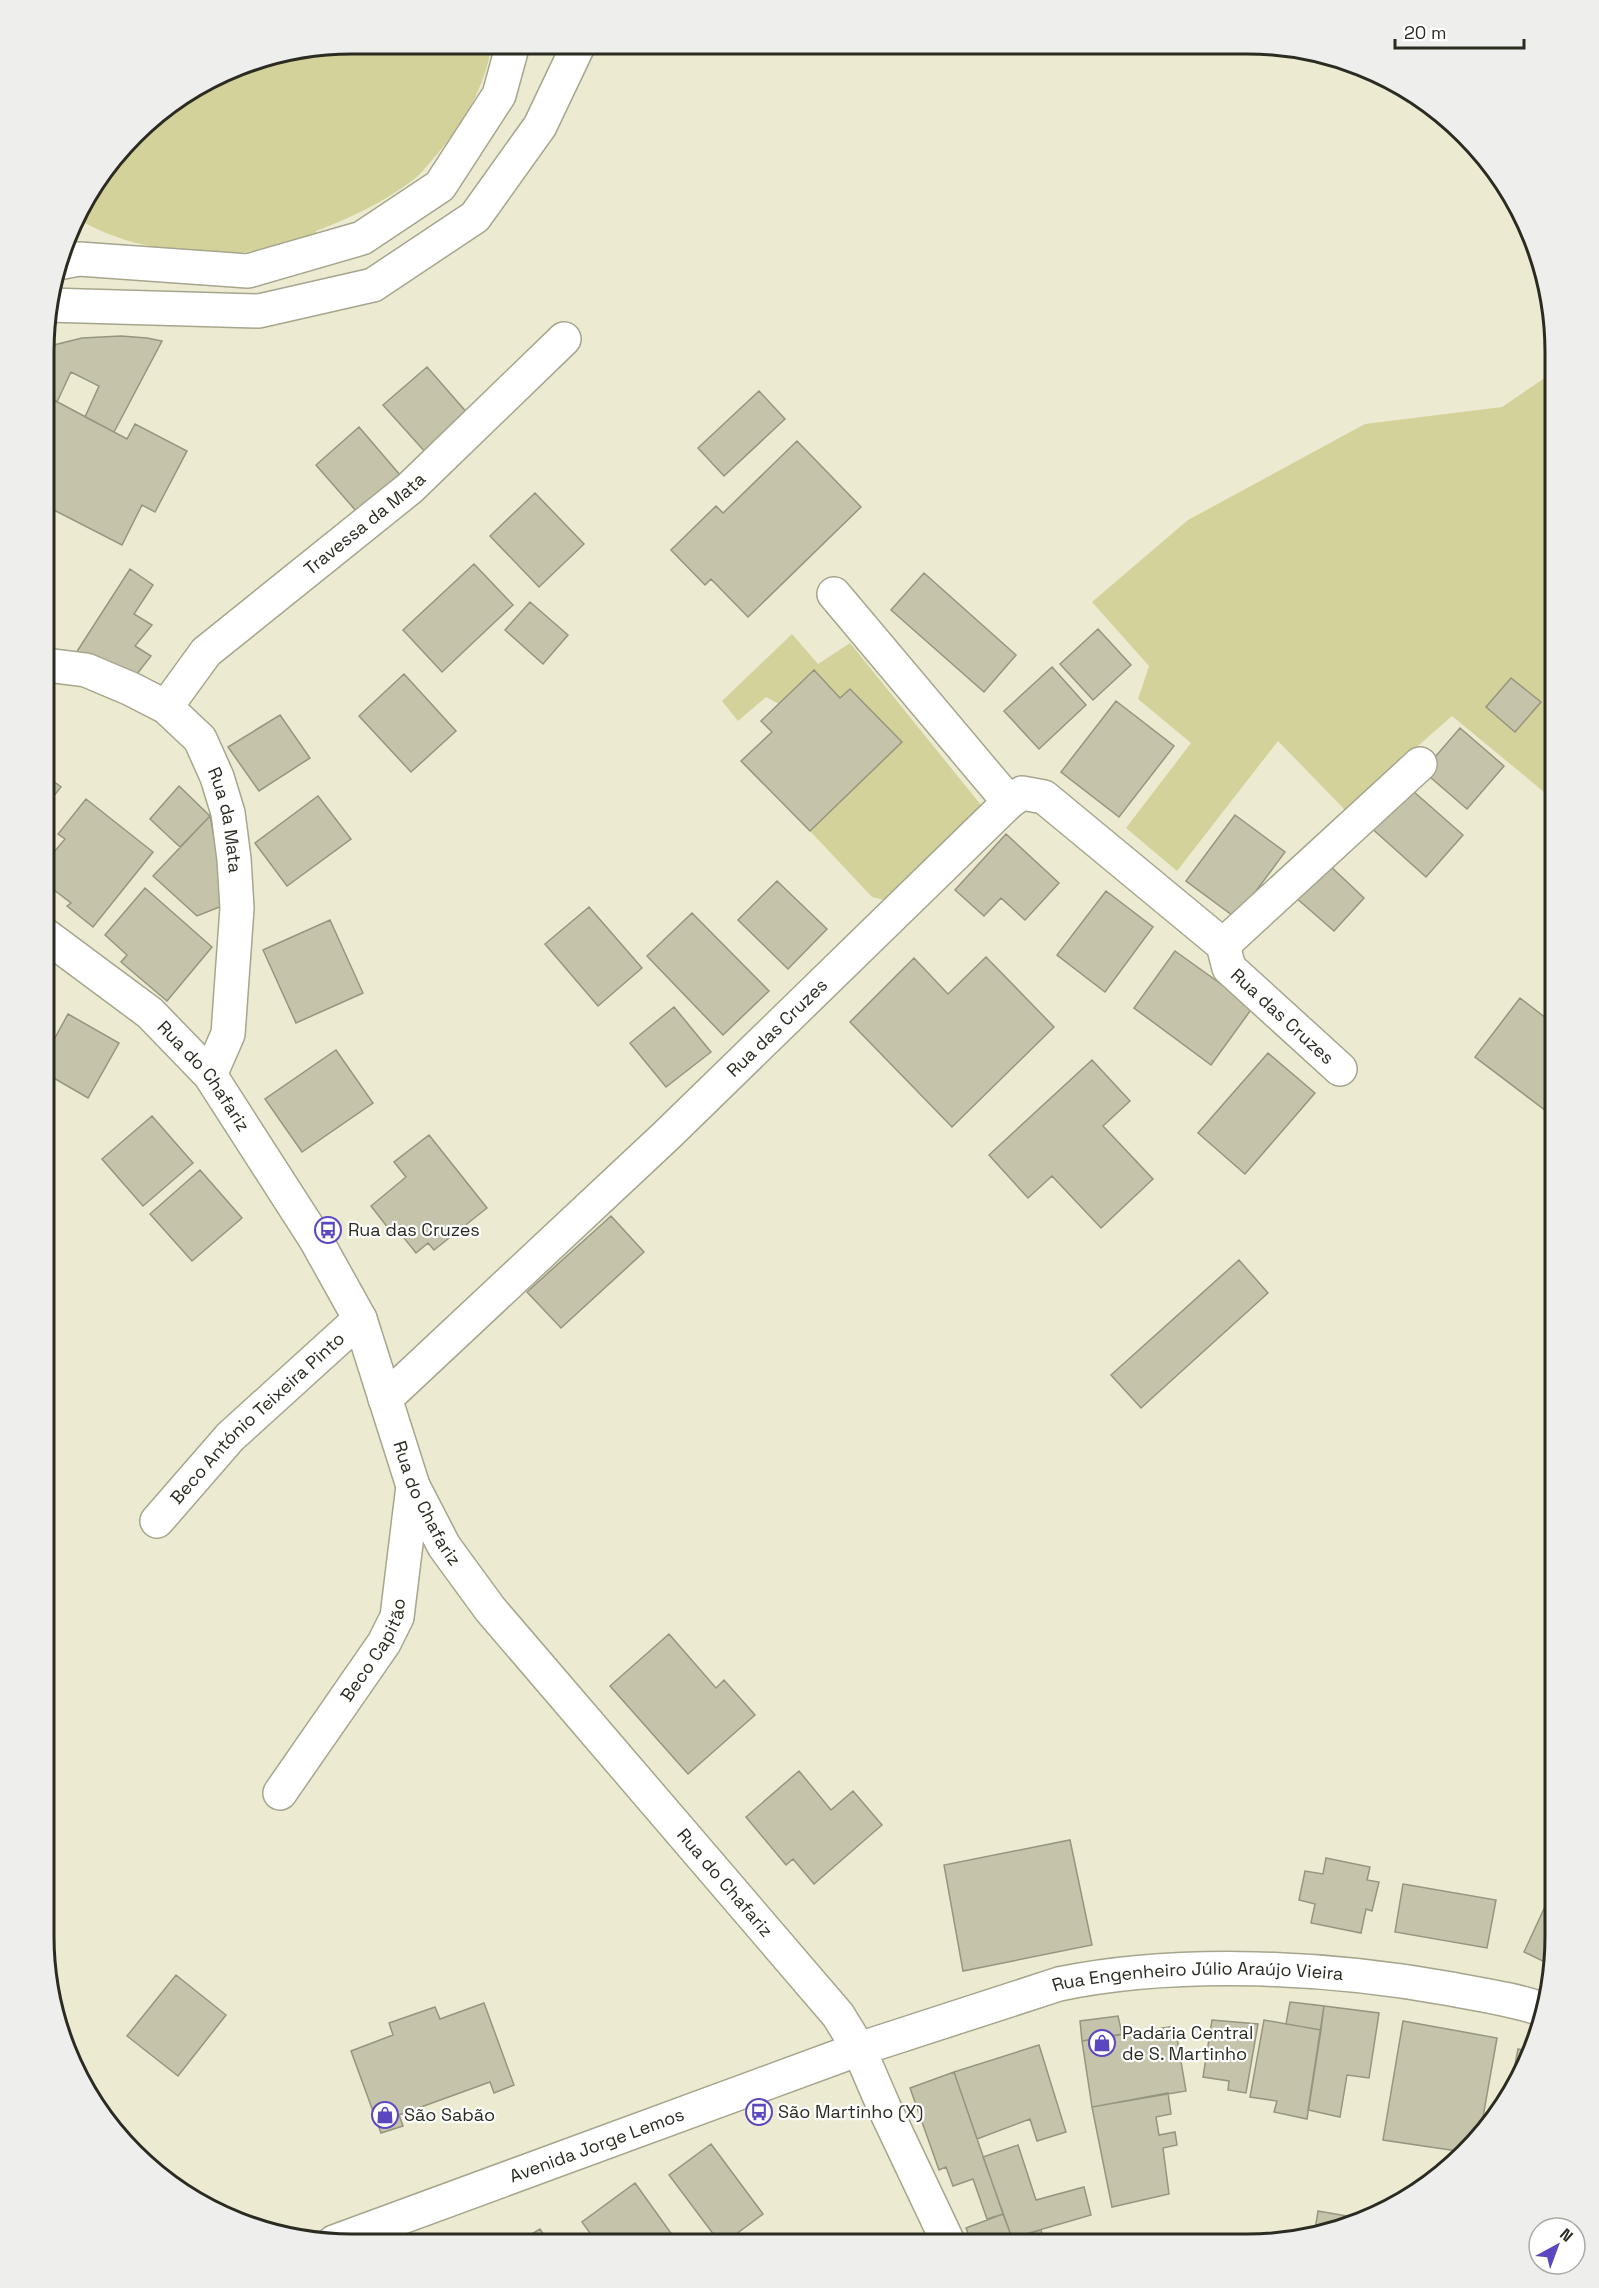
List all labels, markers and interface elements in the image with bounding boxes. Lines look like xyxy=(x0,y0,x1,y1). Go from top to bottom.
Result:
scale bar xyxy=(1395,12,1524,50)
text: 20 m xyxy=(1404,21,1447,44)
street label: Travessa da Mata xyxy=(299,467,430,580)
street label: Rua da Mata xyxy=(203,763,247,874)
street label: Rua das Cruzes xyxy=(1226,963,1339,1069)
street label: Rua das Cruzes xyxy=(721,973,832,1082)
street label: Rua do Chafariz xyxy=(153,1016,255,1136)
bus stop icon: Rua das Cruzes xyxy=(313,1215,343,1245)
place label: Rua das Cruzes xyxy=(348,1218,480,1241)
street label: Beco António Teixeira Pinto xyxy=(165,1327,349,1509)
street label: Rua do Chafariz xyxy=(388,1438,466,1570)
street label: Beco Capitão xyxy=(335,1597,410,1706)
street label: Rua do Chafariz xyxy=(672,1823,778,1942)
street label: Rua Engenheiro Júlio Araújo Vieira xyxy=(1049,1957,1345,1997)
place label: Padaria Central de S. Martinho xyxy=(1122,2021,1253,2065)
shop icon: Padaria Central de S. Martinho xyxy=(1087,2028,1117,2058)
bus stop icon: São Martinho (X) xyxy=(744,2097,774,2127)
shop icon: São Sabão xyxy=(370,2100,400,2130)
place label: São Martinho (X) xyxy=(778,2100,923,2123)
street label: Avenida Jorge Lemos xyxy=(506,2102,687,2188)
place label: São Sabão xyxy=(404,2103,495,2126)
north arrow xyxy=(1527,2216,1587,2276)
text: N xyxy=(1556,2224,1577,2247)

